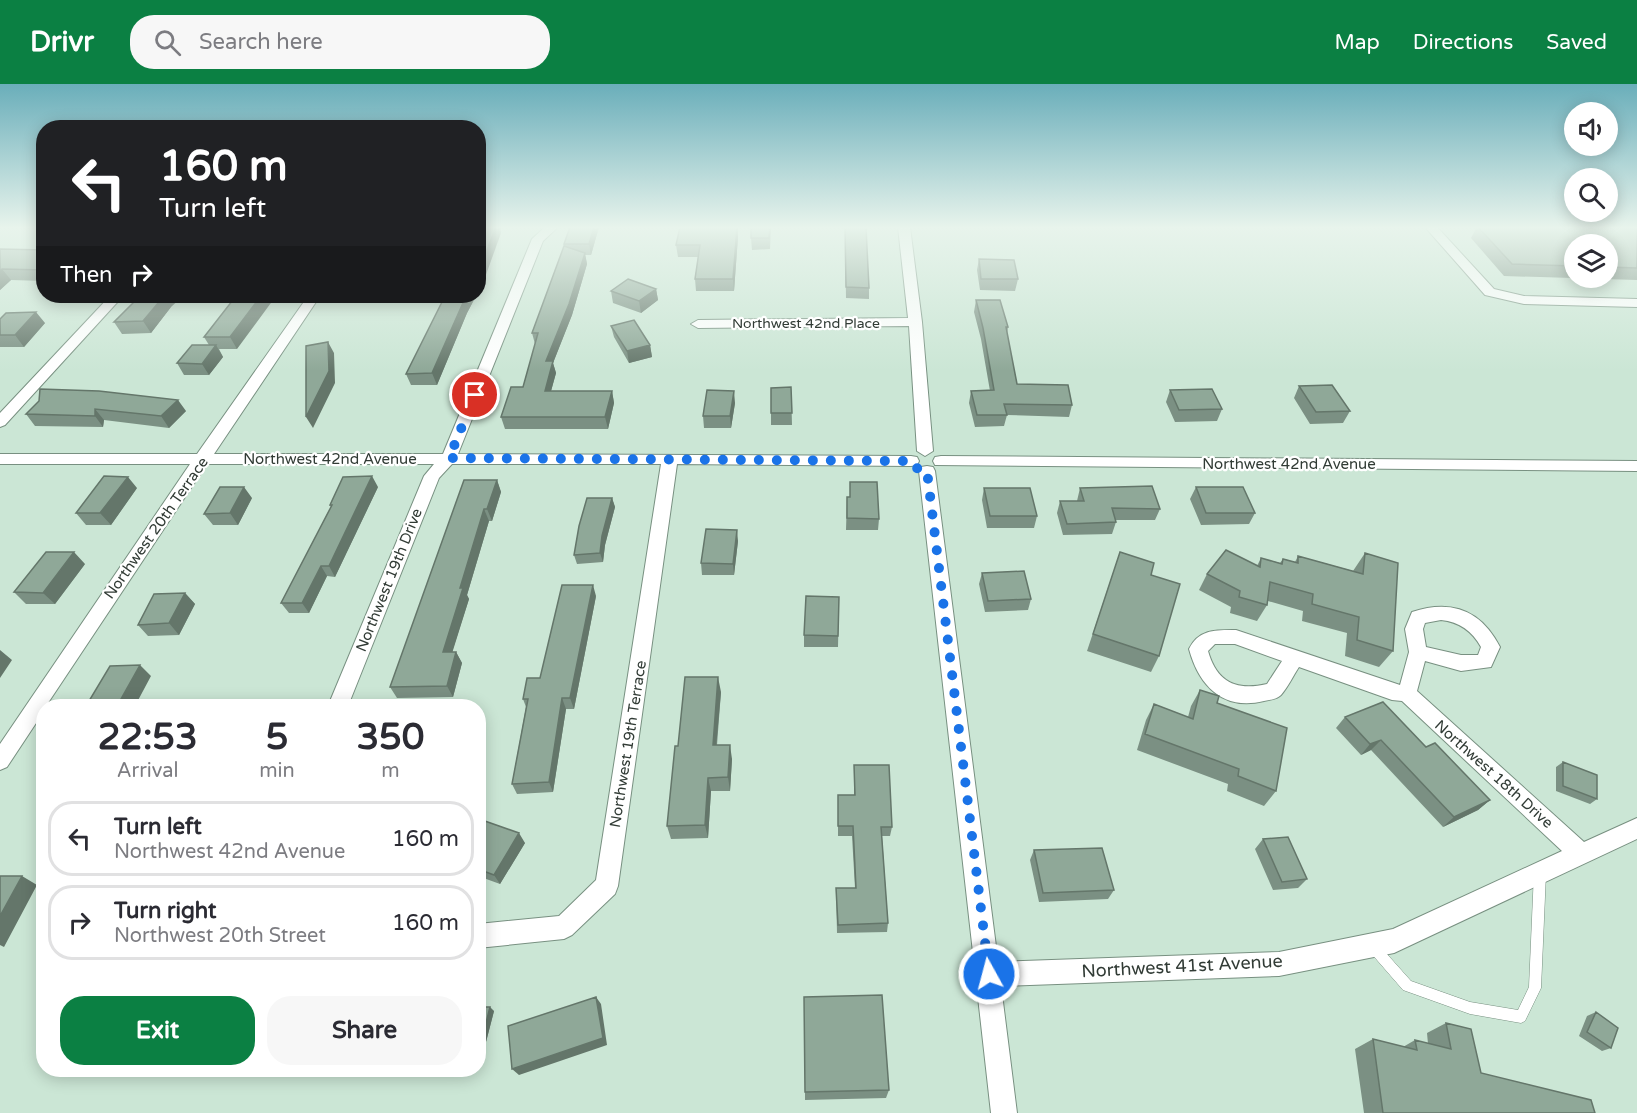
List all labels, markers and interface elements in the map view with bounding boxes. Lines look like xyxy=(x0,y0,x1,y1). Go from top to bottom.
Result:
search box xyxy=(130,15,550,69)
text: Drivr xyxy=(30,25,94,59)
icon: search xyxy=(151,26,184,59)
text: Search here xyxy=(199,29,323,55)
text: Map xyxy=(1334,30,1380,55)
text: Directions xyxy=(1413,30,1513,55)
text: Saved xyxy=(1546,30,1607,55)
map controls xyxy=(1564,102,1618,288)
button: sound xyxy=(1564,102,1618,156)
text: 160 m xyxy=(159,141,288,192)
icon: left xyxy=(60,144,138,222)
button: search xyxy=(1564,168,1618,222)
text: Turn left xyxy=(159,192,266,225)
button: layers xyxy=(1564,234,1618,288)
icon: right xyxy=(125,258,158,291)
text: Then xyxy=(60,262,113,288)
street label: Northwest 42nd Place xyxy=(732,315,880,332)
pin xyxy=(449,369,500,420)
icon: arrive xyxy=(458,378,491,411)
street label: Northwest 42nd Avenue xyxy=(243,450,417,468)
street label: Northwest 20th Terrace xyxy=(100,454,212,602)
street label: Northwest 42nd Avenue xyxy=(1202,455,1376,473)
street label: Northwest 19th Drive xyxy=(352,506,426,654)
street label: Northwest 19th Terrace xyxy=(606,659,650,829)
text: 22:53 xyxy=(98,716,198,759)
text: 5 xyxy=(266,716,288,759)
text: 350 xyxy=(356,716,424,759)
street label: Northwest 18th Drive xyxy=(1431,716,1557,832)
text: Arrival xyxy=(117,759,179,783)
text: min xyxy=(259,759,295,783)
text: m xyxy=(381,759,400,783)
text: Turn left xyxy=(114,814,202,840)
icon: left xyxy=(63,822,96,855)
text: 160 m xyxy=(392,826,459,852)
text: Northwest 42nd Avenue xyxy=(114,840,345,864)
text: Turn right xyxy=(114,898,216,924)
icon: right xyxy=(63,906,96,939)
text: 160 m xyxy=(392,910,459,936)
text: Northwest 20th Street xyxy=(114,924,326,948)
position arrow xyxy=(957,942,1021,1006)
street label: Northwest 41st Avenue xyxy=(1081,950,1283,982)
button: Exit xyxy=(60,996,255,1065)
button: Share xyxy=(267,996,462,1065)

